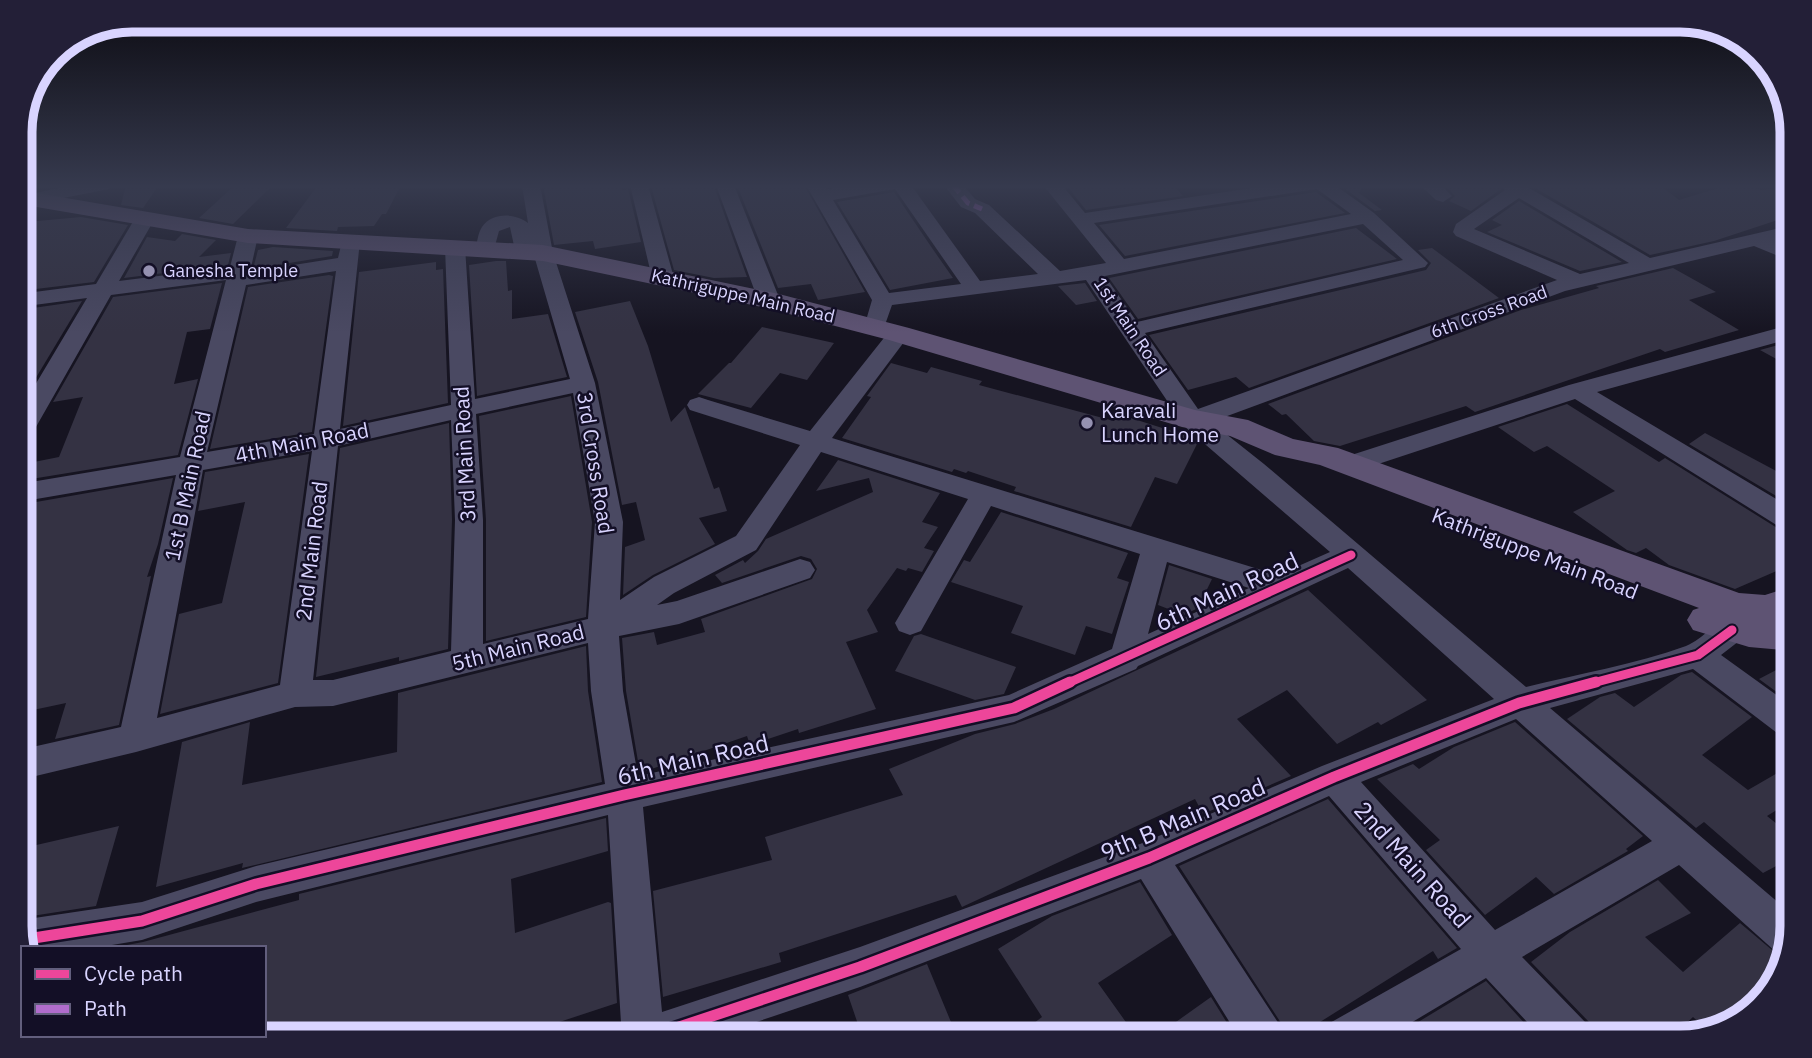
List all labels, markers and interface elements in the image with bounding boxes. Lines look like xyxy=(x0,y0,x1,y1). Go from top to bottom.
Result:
place label: Ganesha Temple xyxy=(163,259,298,282)
marker: Ganesha Temple xyxy=(141,263,157,279)
street label: Kathriguppe Main Road xyxy=(649,263,837,328)
street label: 1st Main Road xyxy=(1089,273,1172,381)
street label: 6th Cross Road xyxy=(1427,280,1550,343)
street label: 3rd Main Road xyxy=(446,385,482,523)
street label: 3rd Cross Road xyxy=(571,390,621,536)
place label: Karavali Lunch Home xyxy=(1101,396,1219,448)
street label: 1st B Main Road xyxy=(157,408,217,563)
street label: 4th Main Road xyxy=(233,415,371,469)
marker: Karavali Lunch Home xyxy=(1079,415,1095,431)
street label: 2nd Main Road xyxy=(289,480,333,622)
street label: Kathriguppe Main Road xyxy=(1428,501,1643,605)
street label: 6th Main Road xyxy=(1150,544,1304,638)
street label: 5th Main Road xyxy=(449,617,587,677)
street label: 6th Main Road xyxy=(614,726,772,792)
street label: 9th B Main Road xyxy=(1095,770,1270,868)
street label: 2nd Main Road xyxy=(1347,794,1478,935)
legend xyxy=(21,946,266,1037)
text: Cycle path xyxy=(84,959,183,987)
text: Path xyxy=(84,994,127,1022)

